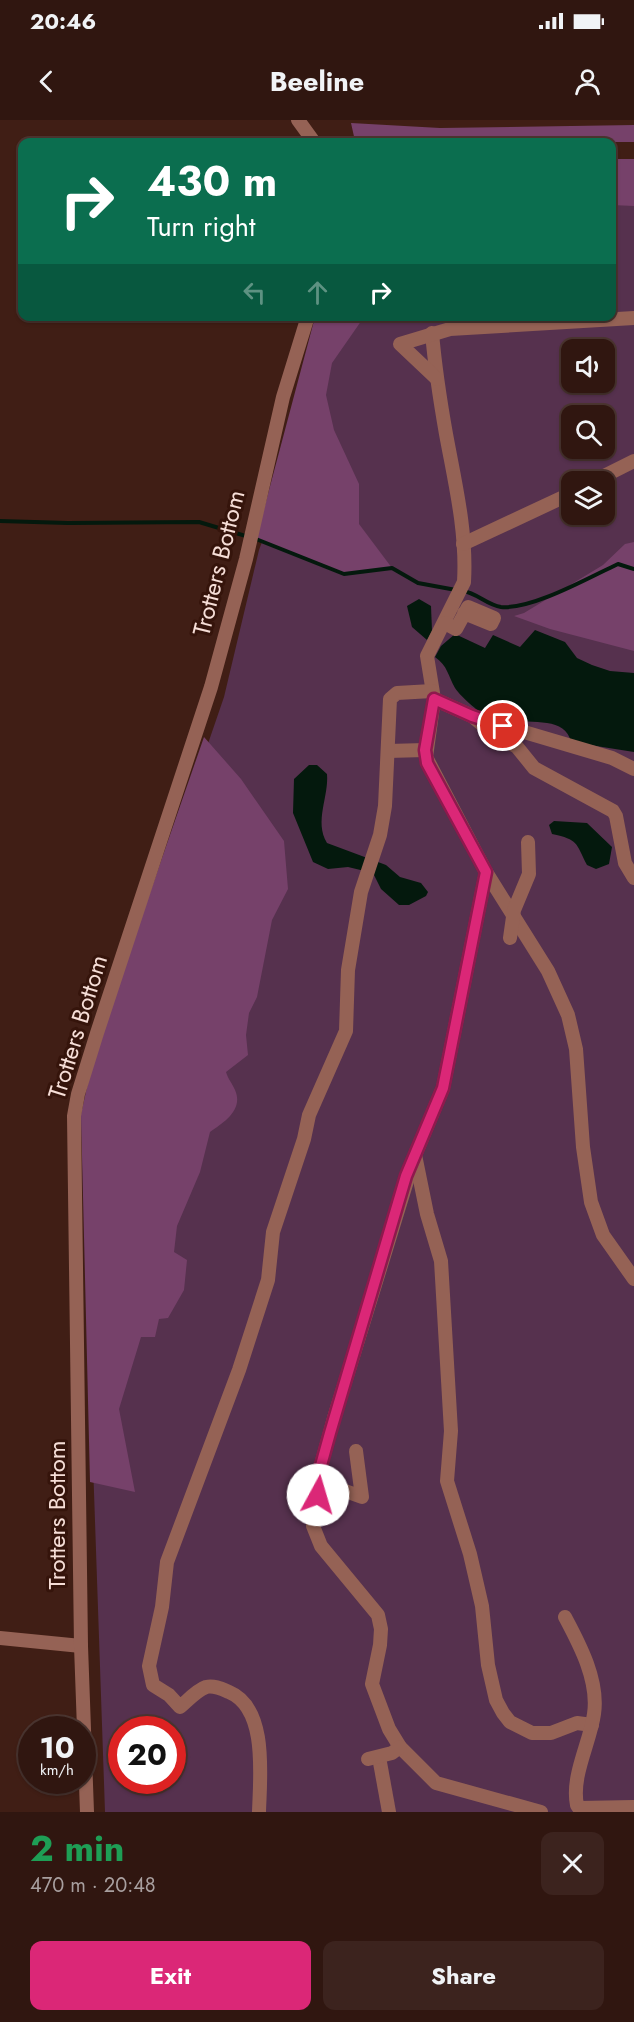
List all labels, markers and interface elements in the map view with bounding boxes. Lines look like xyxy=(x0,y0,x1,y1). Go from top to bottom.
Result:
text: 20:46 xyxy=(30,5,96,37)
text: Beeline xyxy=(270,62,364,101)
icon: back xyxy=(30,65,63,98)
icon: person xyxy=(571,65,604,98)
text: 430 m xyxy=(147,151,277,212)
icon: right xyxy=(48,162,126,240)
text: Turn right xyxy=(147,207,255,246)
icon: left xyxy=(238,276,271,309)
icon: ahead xyxy=(301,276,334,309)
icon: right xyxy=(364,276,397,309)
map controls xyxy=(561,339,615,525)
button: sound xyxy=(561,339,615,393)
button: search xyxy=(561,405,615,459)
button: layers xyxy=(561,471,615,525)
street label: Trotters Bottom xyxy=(184,486,254,639)
pin xyxy=(477,700,528,751)
icon: arrive xyxy=(486,709,519,742)
street label: Trotters Bottom xyxy=(39,950,116,1103)
street label: Trotters Bottom xyxy=(39,1440,74,1590)
position arrow xyxy=(286,1463,350,1527)
speed limit sign: 20 xyxy=(108,1716,186,1794)
text: 10 xyxy=(39,1726,75,1769)
text: km/h xyxy=(40,1759,74,1781)
text: 2 min xyxy=(30,1822,125,1874)
button: close xyxy=(541,1832,604,1895)
text: 470 m · 20:48 xyxy=(30,1871,156,1900)
button: Exit xyxy=(30,1941,311,2010)
button: Share xyxy=(323,1941,604,2010)

